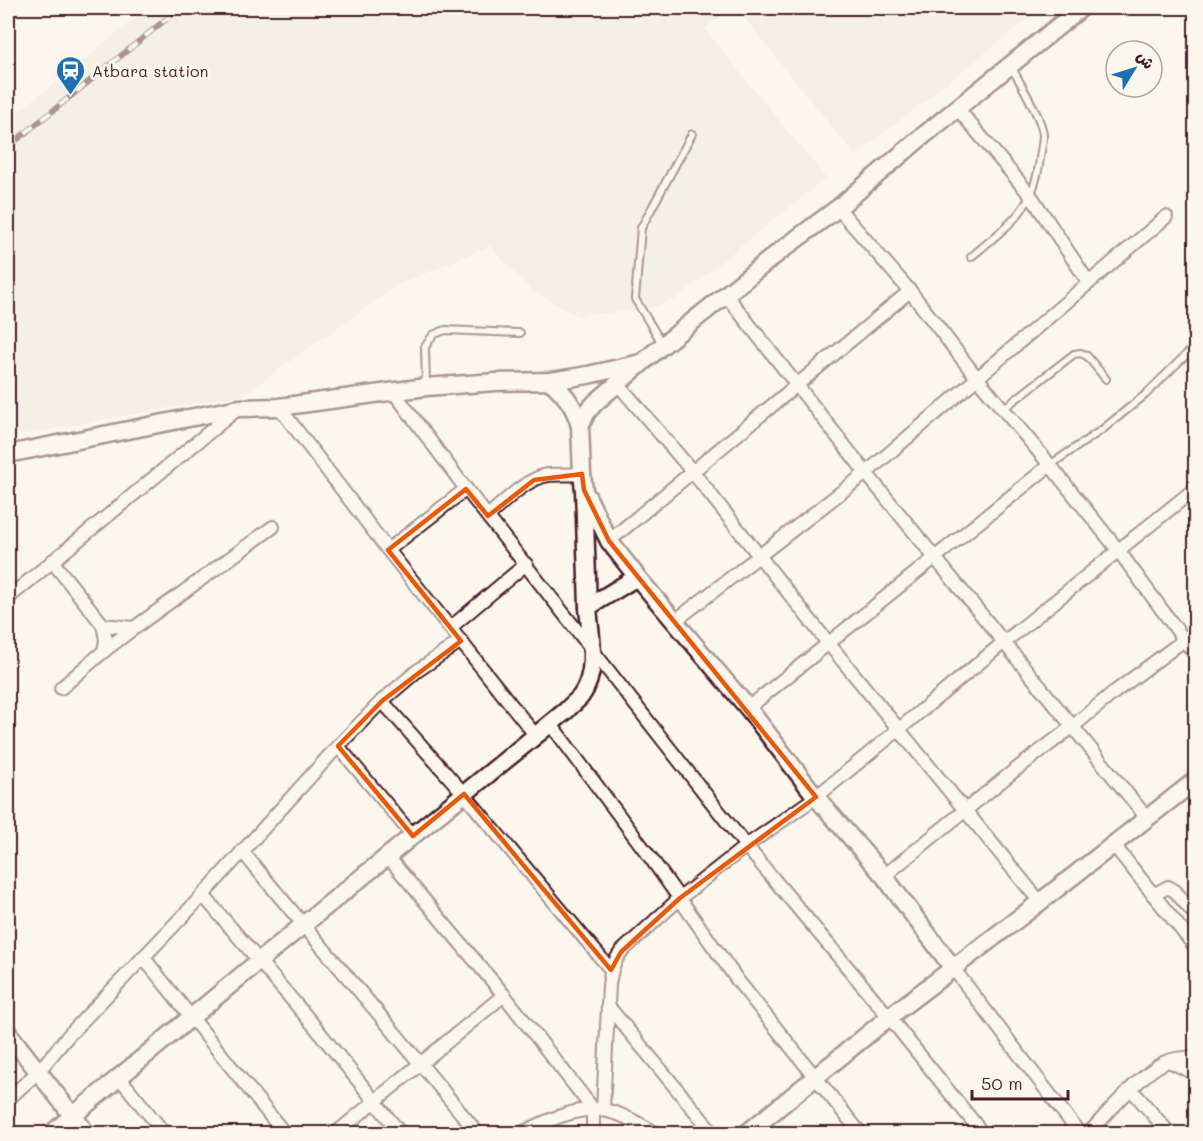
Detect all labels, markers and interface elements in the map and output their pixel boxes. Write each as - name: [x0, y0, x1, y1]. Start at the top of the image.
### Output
- north arrow: [1104, 39, 1164, 99]
- text: ش: [1133, 46, 1160, 73]
- station icon: Atbara station: [55, 54, 87, 96]
- place label: Atbara station: [92, 60, 208, 81]
- scale bar: [972, 1063, 1068, 1101]
- text: 50 m: [981, 1071, 1023, 1095]

